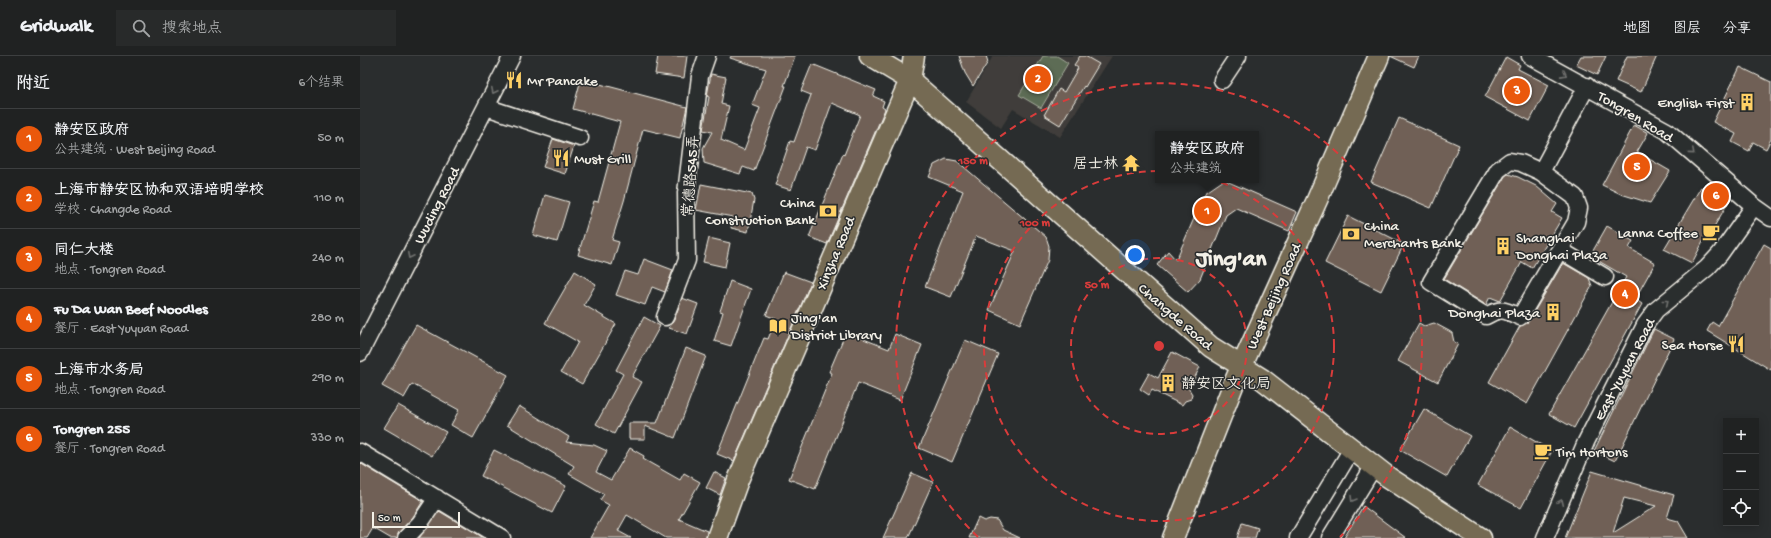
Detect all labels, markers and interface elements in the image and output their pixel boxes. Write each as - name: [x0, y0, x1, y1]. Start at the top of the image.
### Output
- search box: [116, 10, 396, 46]
- text: Gridwalk: [20, 16, 92, 39]
- icon: search: [130, 17, 152, 39]
- text: 搜索地点: [162, 20, 222, 38]
- text: 地图: [1623, 21, 1651, 38]
- text: 图层: [1673, 21, 1701, 38]
- text: 分享: [1723, 21, 1751, 38]
- pin: 2: [1025, 64, 1051, 94]
- restaurant icon: Mr Pancake: [504, 70, 524, 90]
- one-way arrow: [1560, 70, 1567, 77]
- place label: Mr Pancake: [527, 73, 598, 91]
- text: 附近: [16, 75, 50, 95]
- text: 6个结果: [298, 76, 344, 91]
- pin: 3: [1504, 76, 1530, 106]
- one-way arrow: [491, 86, 499, 94]
- street label: Tongren Road: [1593, 87, 1677, 148]
- building icon: English First: [1737, 92, 1757, 112]
- place label: English First: [1657, 95, 1736, 113]
- text: 静安区政府: [54, 122, 129, 140]
- text: 1: [26, 131, 32, 146]
- text: 50 m: [317, 131, 344, 146]
- popup: [1155, 131, 1259, 183]
- street label: 常德路545弄: [679, 134, 704, 218]
- text: 静安区政府: [1169, 141, 1245, 159]
- text: 公共建筑 · West Beijing Road: [54, 143, 215, 158]
- restaurant icon: Must Grill: [551, 148, 571, 168]
- one-way arrow: [1687, 148, 1695, 155]
- place label: Must Grill: [574, 151, 631, 169]
- pin: 5: [1624, 152, 1650, 182]
- temple icon: 居士林: [1121, 153, 1141, 173]
- text: 150 m: [957, 155, 988, 169]
- place label: 居士林: [1073, 156, 1118, 174]
- text: 公共建筑: [1169, 162, 1222, 177]
- street label: Wuding Road: [411, 163, 465, 247]
- pin: 6: [1703, 181, 1729, 211]
- text: 上海市静安区协和双语培明学校: [54, 182, 264, 200]
- text: 2: [26, 191, 32, 206]
- text: 110 m: [314, 191, 344, 206]
- place label: China Construction Bank: [705, 195, 816, 230]
- pin: 1: [1194, 196, 1220, 226]
- bank icon: China Construction Bank: [818, 201, 838, 221]
- text: 学校 · Changde Road: [54, 203, 171, 218]
- street label: Xinzha Road: [813, 213, 861, 294]
- text: 100 m: [1019, 217, 1050, 231]
- place label: China Merchants Bank: [1364, 218, 1462, 253]
- cafe icon: Lanna Coffee: [1701, 222, 1721, 242]
- bank icon: China Merchants Bank: [1341, 224, 1361, 244]
- place label: Lanna Coffee: [1617, 225, 1698, 243]
- place label: Shanghai Donghai Plaza: [1515, 230, 1608, 265]
- building icon: Shanghai Donghai Plaza: [1493, 236, 1513, 256]
- street label: West Beijing Road: [1243, 240, 1307, 353]
- text: 同仁大楼: [54, 242, 114, 260]
- your location: [1125, 245, 1145, 265]
- district label: Jing'an: [1195, 247, 1267, 274]
- text: 3: [26, 251, 32, 266]
- text: 240 m: [312, 251, 344, 266]
- one-way arrow: [407, 252, 414, 259]
- text: 地点 · Tongren Road: [54, 263, 165, 278]
- text: 50 m: [1085, 279, 1110, 293]
- pin: 4: [1612, 279, 1638, 309]
- street label: Changde Road: [1134, 280, 1217, 356]
- one-way arrow: [1661, 299, 1668, 306]
- text: Fu Da Wan Beef Noodles: [54, 301, 208, 319]
- building icon: Donghai Plaza: [1543, 302, 1563, 322]
- place label: Donghai Plaza: [1448, 305, 1541, 323]
- place label: Jing'an District Library: [790, 310, 883, 345]
- text: 4: [26, 311, 32, 326]
- text: 280 m: [311, 311, 344, 326]
- street label: East Yuyuan Road: [1591, 315, 1661, 424]
- library icon: Jing'an District Library: [768, 316, 788, 336]
- text: 餐厅 · East Yuyuan Road: [54, 322, 188, 337]
- restaurant icon: Sea Horse: [1726, 334, 1746, 354]
- place label: Sea Horse: [1661, 337, 1723, 355]
- centre of rings: [1152, 339, 1166, 353]
- text: 上海市水务局: [54, 362, 144, 380]
- text: 5: [26, 371, 32, 386]
- text: 290 m: [311, 371, 344, 386]
- building icon: 静安区文化局: [1158, 373, 1178, 393]
- place label: 静安区文化局: [1181, 376, 1271, 394]
- text: 地点 · Tongren Road: [54, 383, 165, 398]
- map controls: [1723, 418, 1759, 526]
- button: +: [1723, 418, 1759, 454]
- text: Tongren 255: [54, 421, 130, 439]
- text: 6: [26, 431, 32, 446]
- text: 330 m: [311, 431, 344, 446]
- cafe icon: Tim Hortons: [1533, 441, 1553, 461]
- text: 餐厅 · Tongren Road: [54, 442, 165, 457]
- place label: Tim Hortons: [1555, 444, 1628, 462]
- button: −: [1723, 454, 1759, 490]
- button: locate: [1723, 490, 1759, 526]
- one-way arrow: [1351, 495, 1358, 502]
- one-way arrow: [1556, 499, 1564, 507]
- scale bar: [372, 510, 460, 529]
- text: 50 m: [378, 513, 400, 525]

